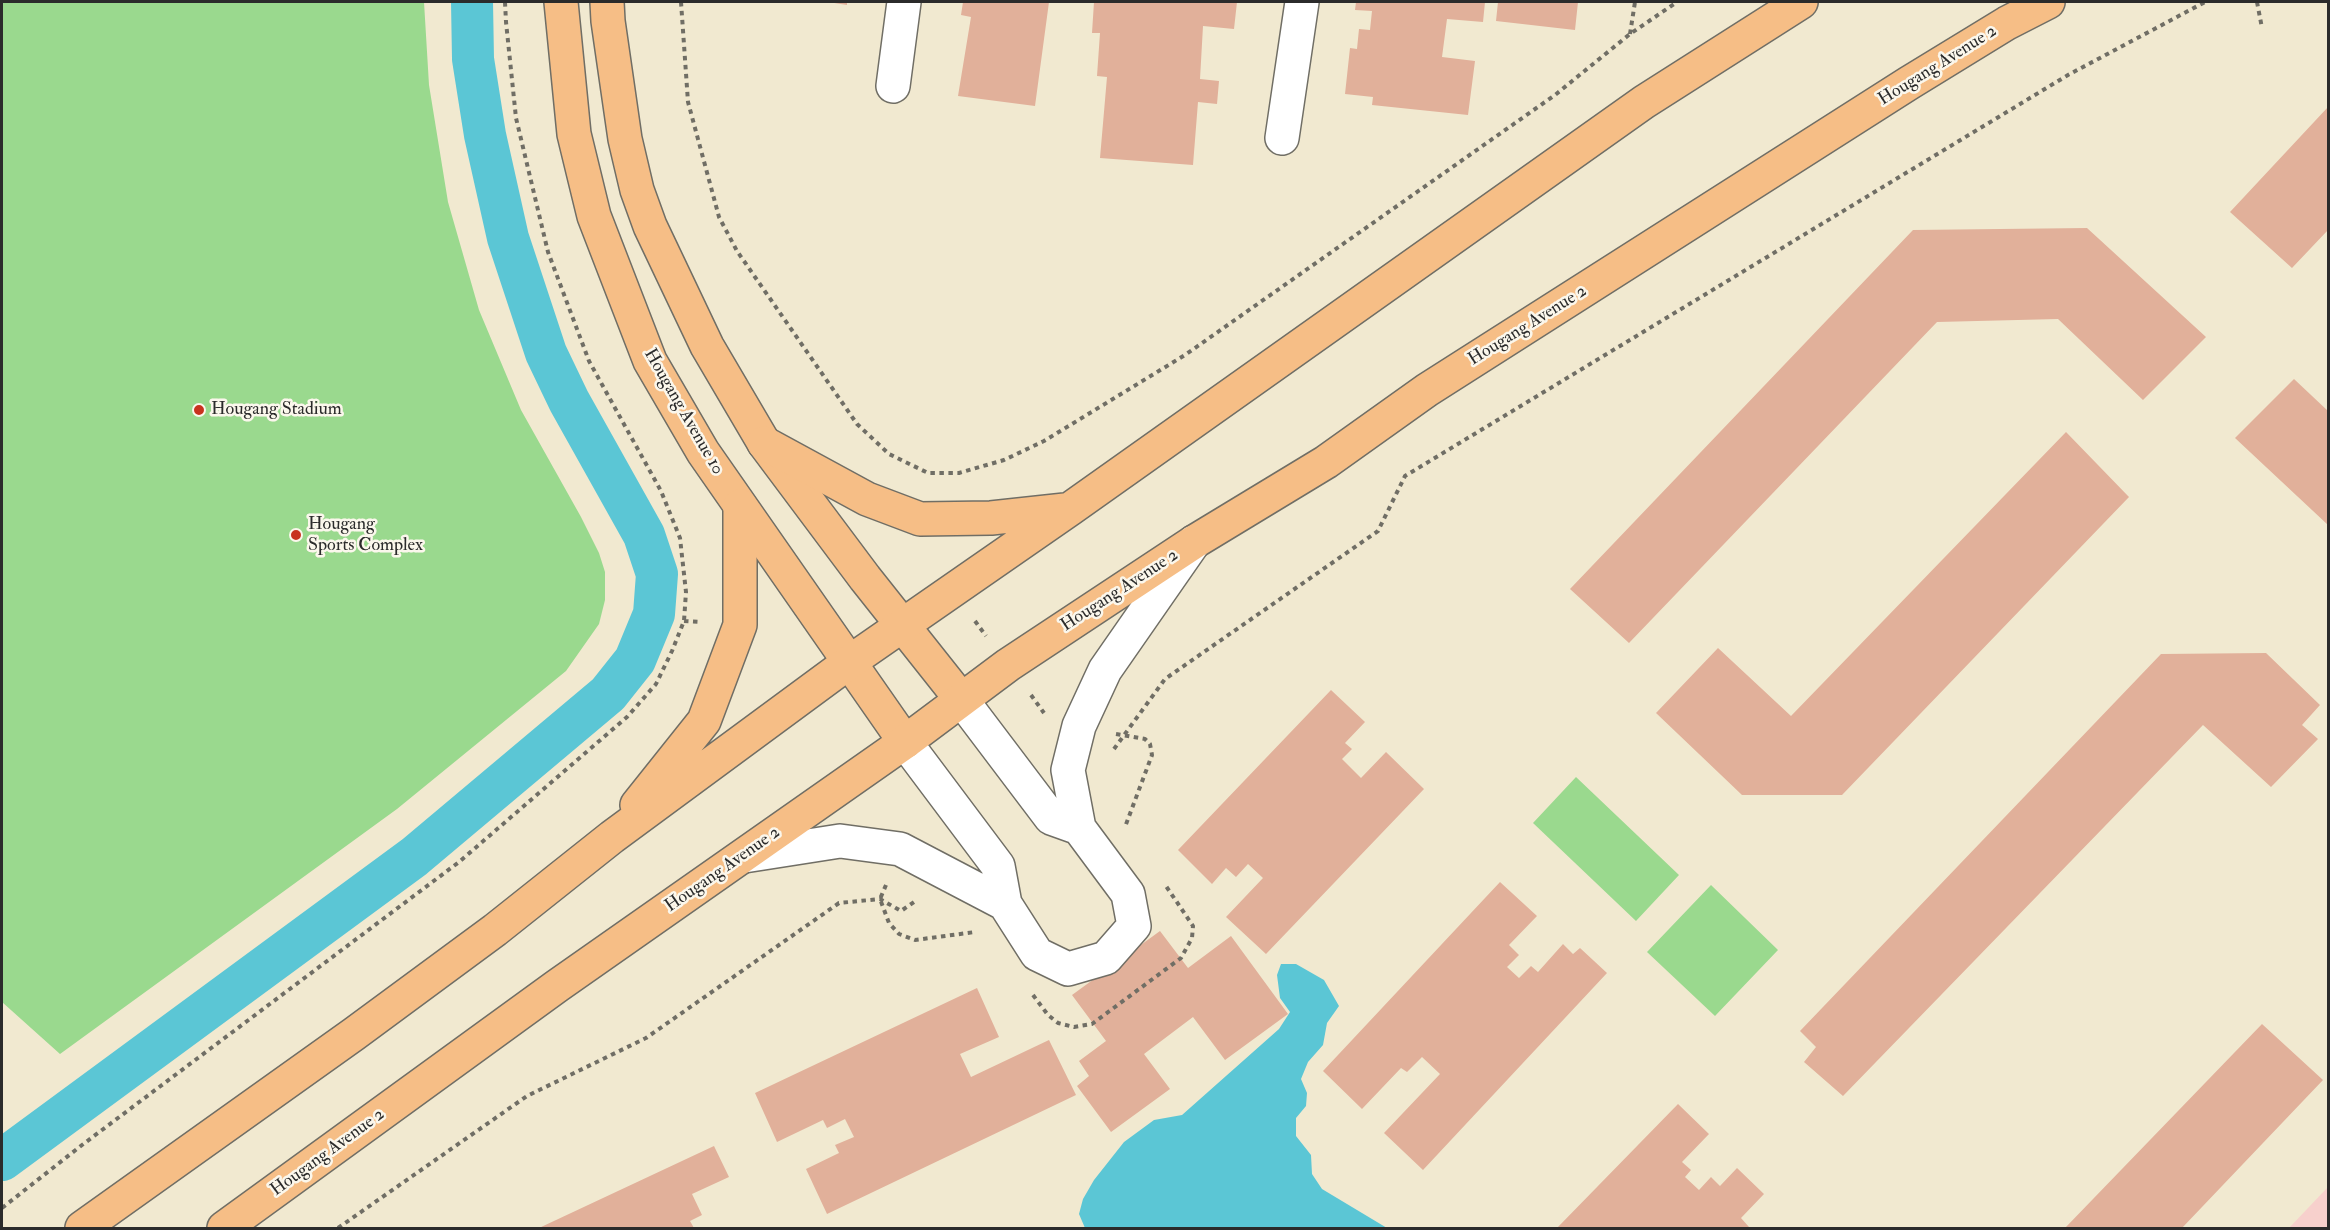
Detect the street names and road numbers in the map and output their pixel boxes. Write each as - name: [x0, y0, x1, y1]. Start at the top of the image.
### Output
- street label: Hougang Avenue 2: [1875, 21, 2001, 111]
- street label: Hougang Avenue 2: [1465, 281, 1591, 371]
- street label: Hougang Avenue 10: [638, 345, 728, 479]
- street label: Hougang Avenue 2: [1057, 545, 1183, 637]
- street label: Hougang Avenue 2: [661, 822, 785, 918]
- street label: Hougang Avenue 2: [267, 1104, 389, 1202]

